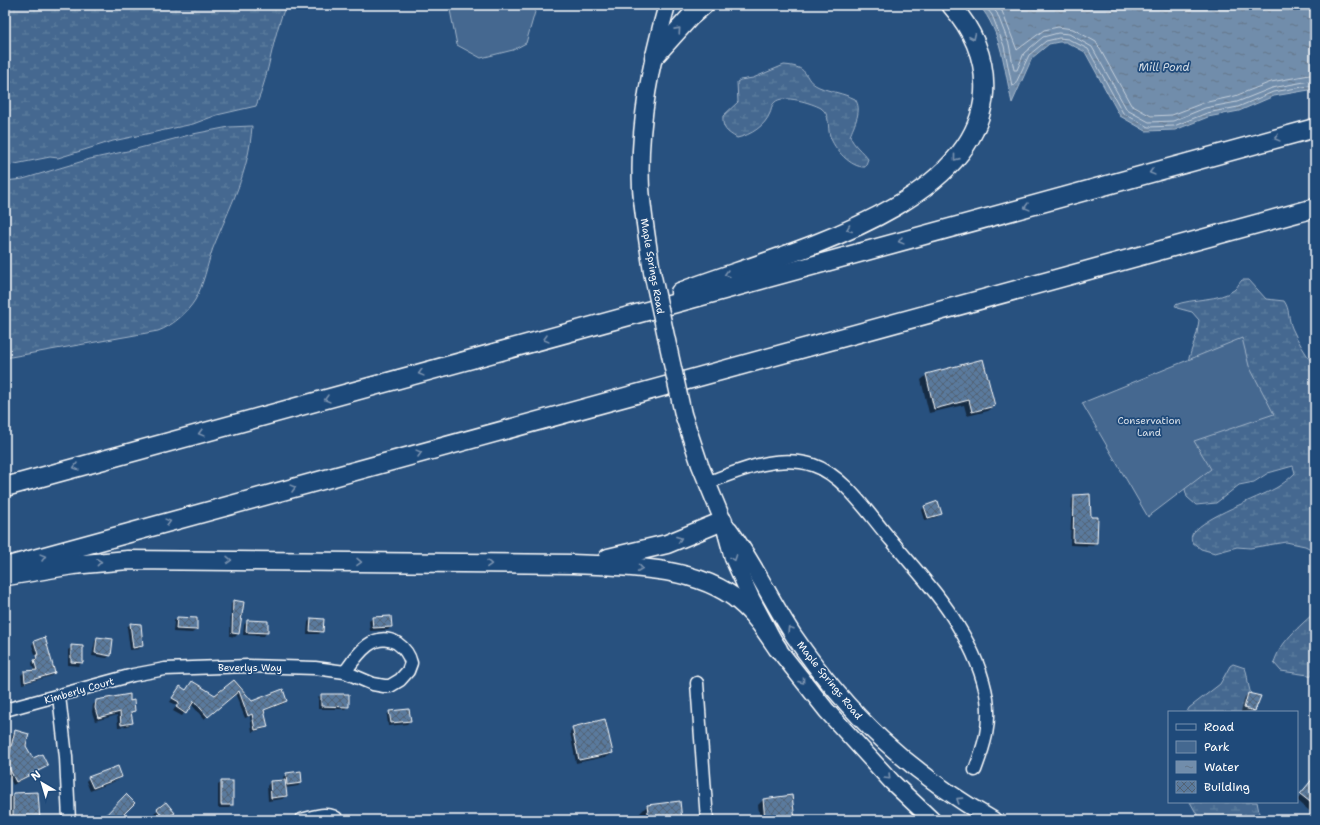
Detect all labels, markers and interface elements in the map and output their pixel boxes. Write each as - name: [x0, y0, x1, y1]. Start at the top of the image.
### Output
- one-way arrow: [673, 27, 681, 35]
- one-way arrow: [968, 33, 976, 40]
- water label: Mill Pond: [1138, 60, 1190, 75]
- one-way arrow: [1274, 133, 1281, 142]
- one-way arrow: [953, 153, 960, 161]
- one-way arrow: [1149, 168, 1155, 176]
- one-way arrow: [1023, 202, 1030, 211]
- street label: Maple Springs Road: [638, 217, 667, 316]
- one-way arrow: [845, 225, 852, 233]
- one-way arrow: [898, 237, 905, 245]
- one-way arrow: [724, 269, 731, 278]
- one-way arrow: [543, 334, 550, 343]
- one-way arrow: [418, 368, 425, 377]
- one-way arrow: [323, 394, 330, 403]
- park label: Conservation Land: [1117, 414, 1181, 439]
- one-way arrow: [198, 428, 205, 437]
- one-way arrow: [415, 450, 422, 458]
- one-way arrow: [72, 463, 79, 471]
- one-way arrow: [290, 484, 297, 493]
- one-way arrow: [164, 518, 171, 527]
- one-way arrow: [676, 536, 683, 544]
- one-way arrow: [39, 553, 46, 561]
- one-way arrow: [729, 555, 737, 562]
- one-way arrow: [226, 556, 232, 564]
- one-way arrow: [96, 558, 102, 567]
- one-way arrow: [356, 558, 362, 566]
- one-way arrow: [486, 559, 492, 568]
- one-way arrow: [637, 563, 643, 572]
- one-way arrow: [788, 627, 795, 634]
- street label: Maple Springs Road: [794, 639, 866, 723]
- street label: Beverlys Way: [218, 661, 282, 674]
- street label: Kimberly Court: [43, 674, 115, 707]
- one-way arrow: [797, 676, 804, 683]
- legend: [1168, 711, 1298, 803]
- text: Road: [1204, 719, 1235, 735]
- text: Park: [1204, 739, 1230, 755]
- text: Water: [1204, 759, 1240, 775]
- north arrow: [22, 763, 62, 803]
- text: N: [28, 767, 44, 784]
- one-way arrow: [883, 772, 891, 780]
- text: Building: [1204, 779, 1250, 795]
- one-way arrow: [956, 797, 963, 805]

